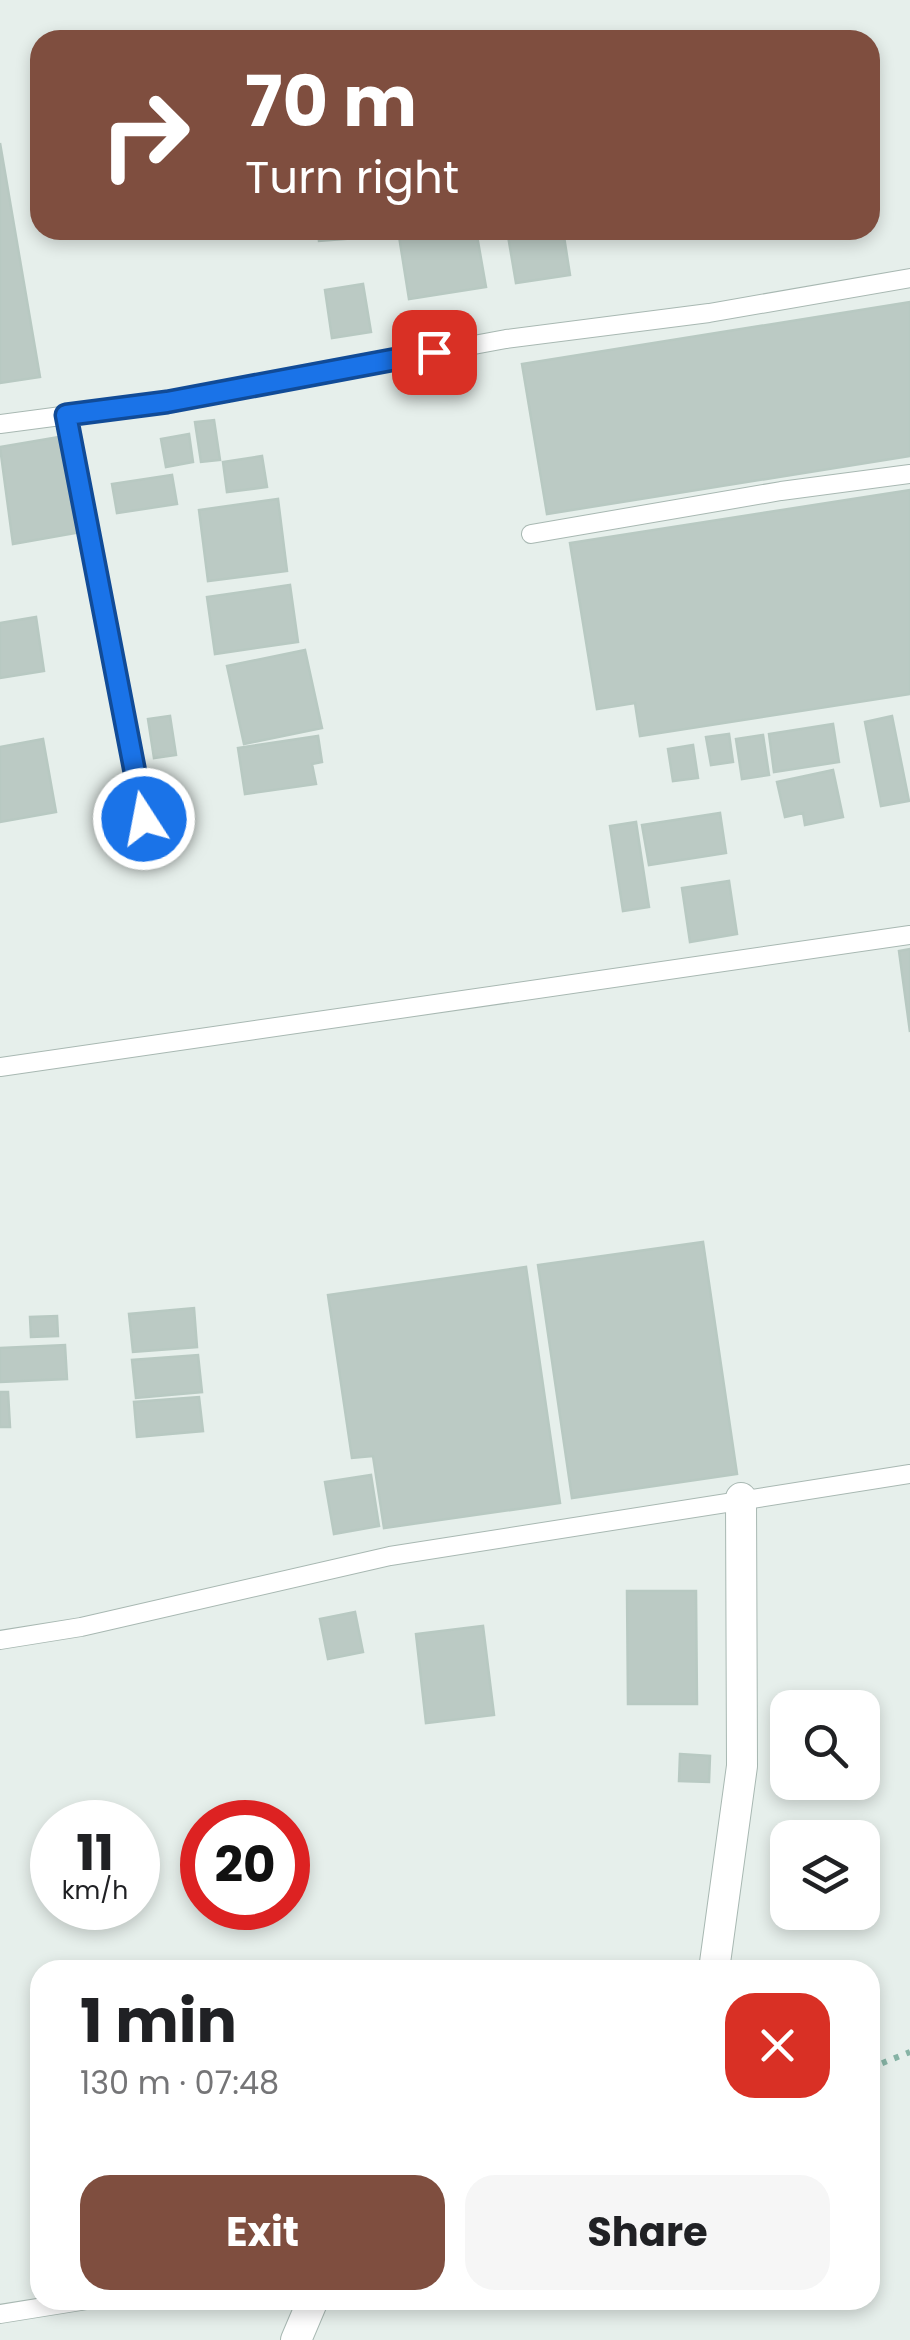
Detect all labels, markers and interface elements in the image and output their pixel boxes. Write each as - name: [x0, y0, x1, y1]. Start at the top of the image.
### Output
- text: 70 m: [245, 52, 417, 151]
- icon: right: [80, 70, 210, 200]
- text: Turn right: [245, 146, 459, 209]
- pin: [392, 310, 477, 395]
- icon: arrive: [407, 325, 462, 380]
- position arrow: [92, 767, 196, 871]
- map controls: [770, 1690, 880, 1930]
- button: search: [770, 1690, 880, 1800]
- speed limit sign: 20: [180, 1800, 310, 1930]
- text: 11: [76, 1817, 114, 1888]
- button: layers: [770, 1820, 880, 1930]
- text: km/h: [62, 1873, 128, 1908]
- text: 1 min: [80, 1979, 237, 2063]
- button: close: [725, 1993, 830, 2098]
- text: 130 m · 07:48: [80, 2060, 279, 2105]
- button: Exit: [80, 2175, 445, 2290]
- button: Share: [465, 2175, 830, 2290]

